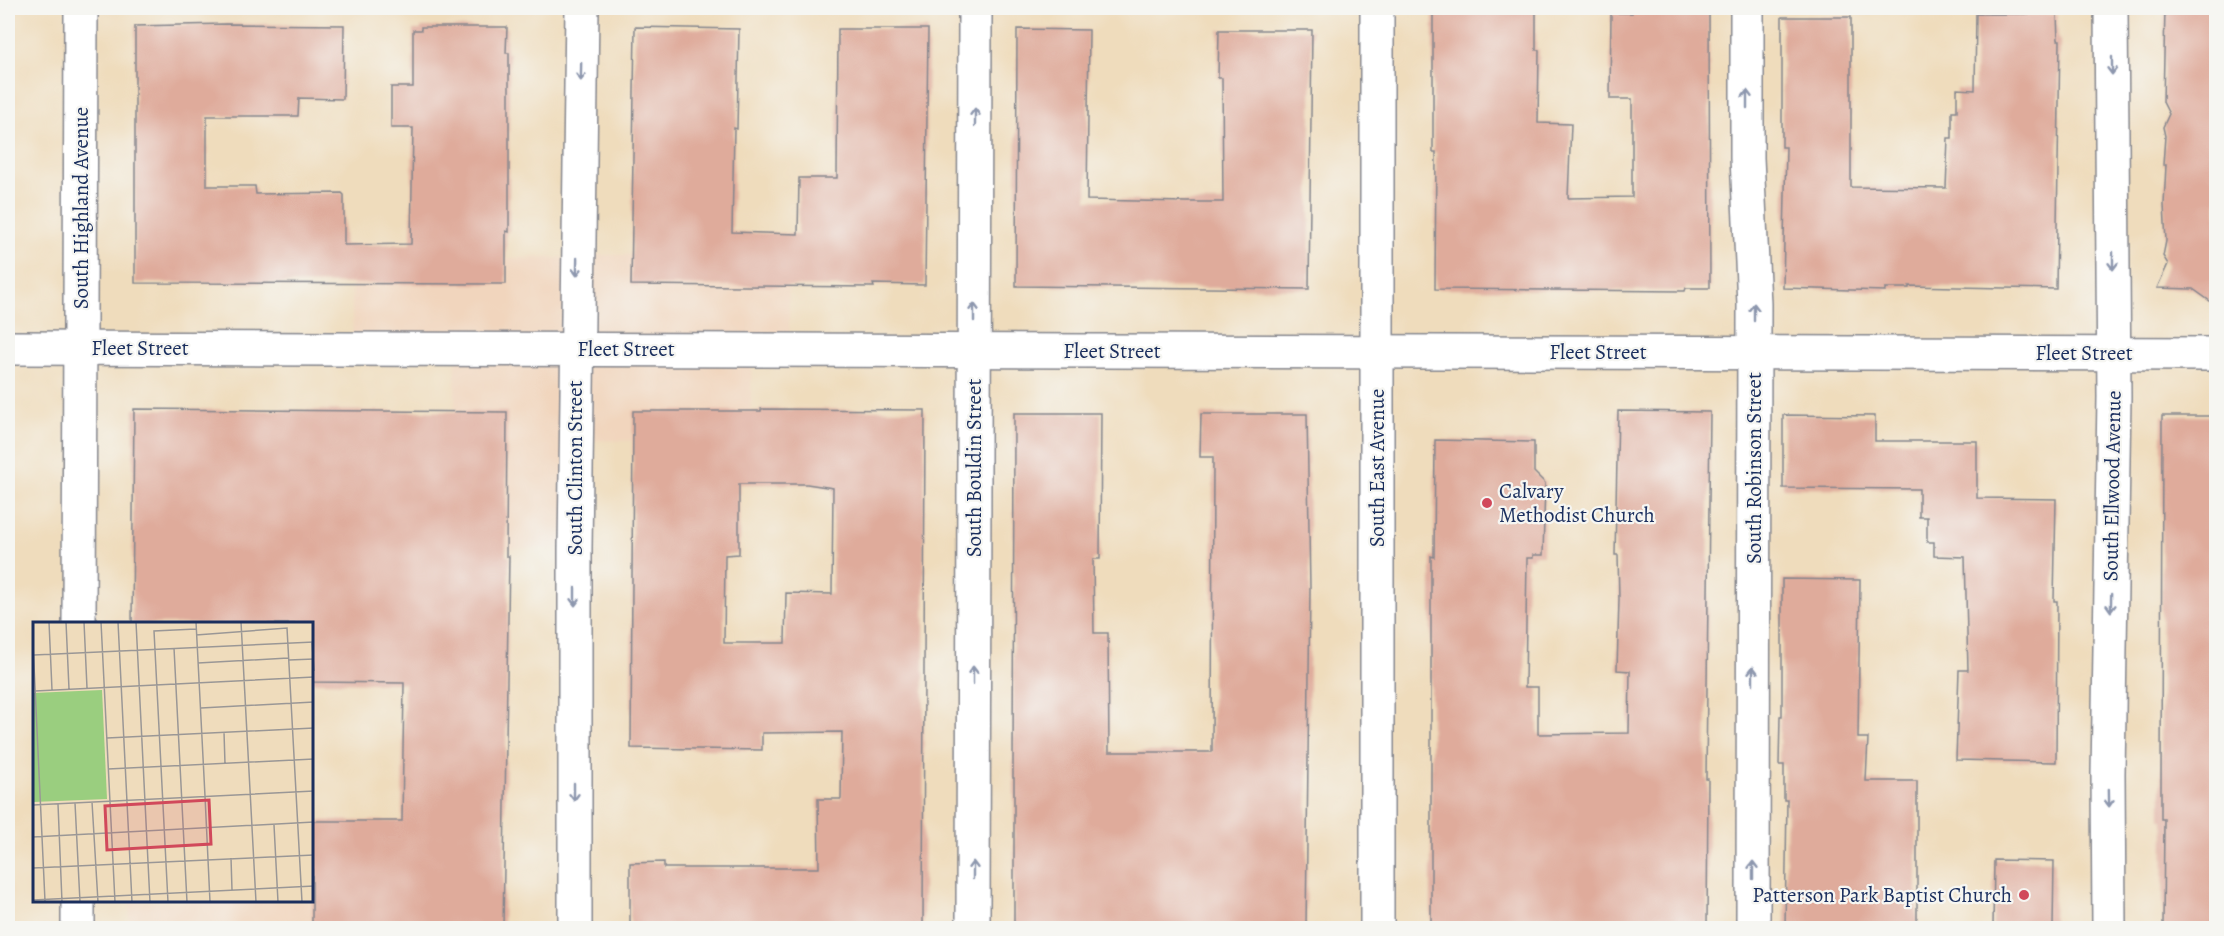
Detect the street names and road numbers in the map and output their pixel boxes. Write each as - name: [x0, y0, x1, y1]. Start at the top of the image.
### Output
- street label: South Highland Avenue: [67, 107, 95, 309]
- street label: Fleet Street: [91, 334, 189, 362]
- street label: Fleet Street: [577, 335, 675, 363]
- street label: Fleet Street: [1063, 337, 1161, 365]
- street label: Fleet Street: [1549, 338, 1647, 366]
- street label: Fleet Street: [2035, 339, 2133, 367]
- street label: South Robinson Street: [1740, 372, 1768, 564]
- street label: South Bouldin Street: [960, 379, 988, 557]
- street label: South Clinton Street: [561, 380, 589, 556]
- street label: South East Avenue: [1363, 389, 1391, 547]
- street label: South Ellwood Avenue: [2096, 390, 2128, 582]

